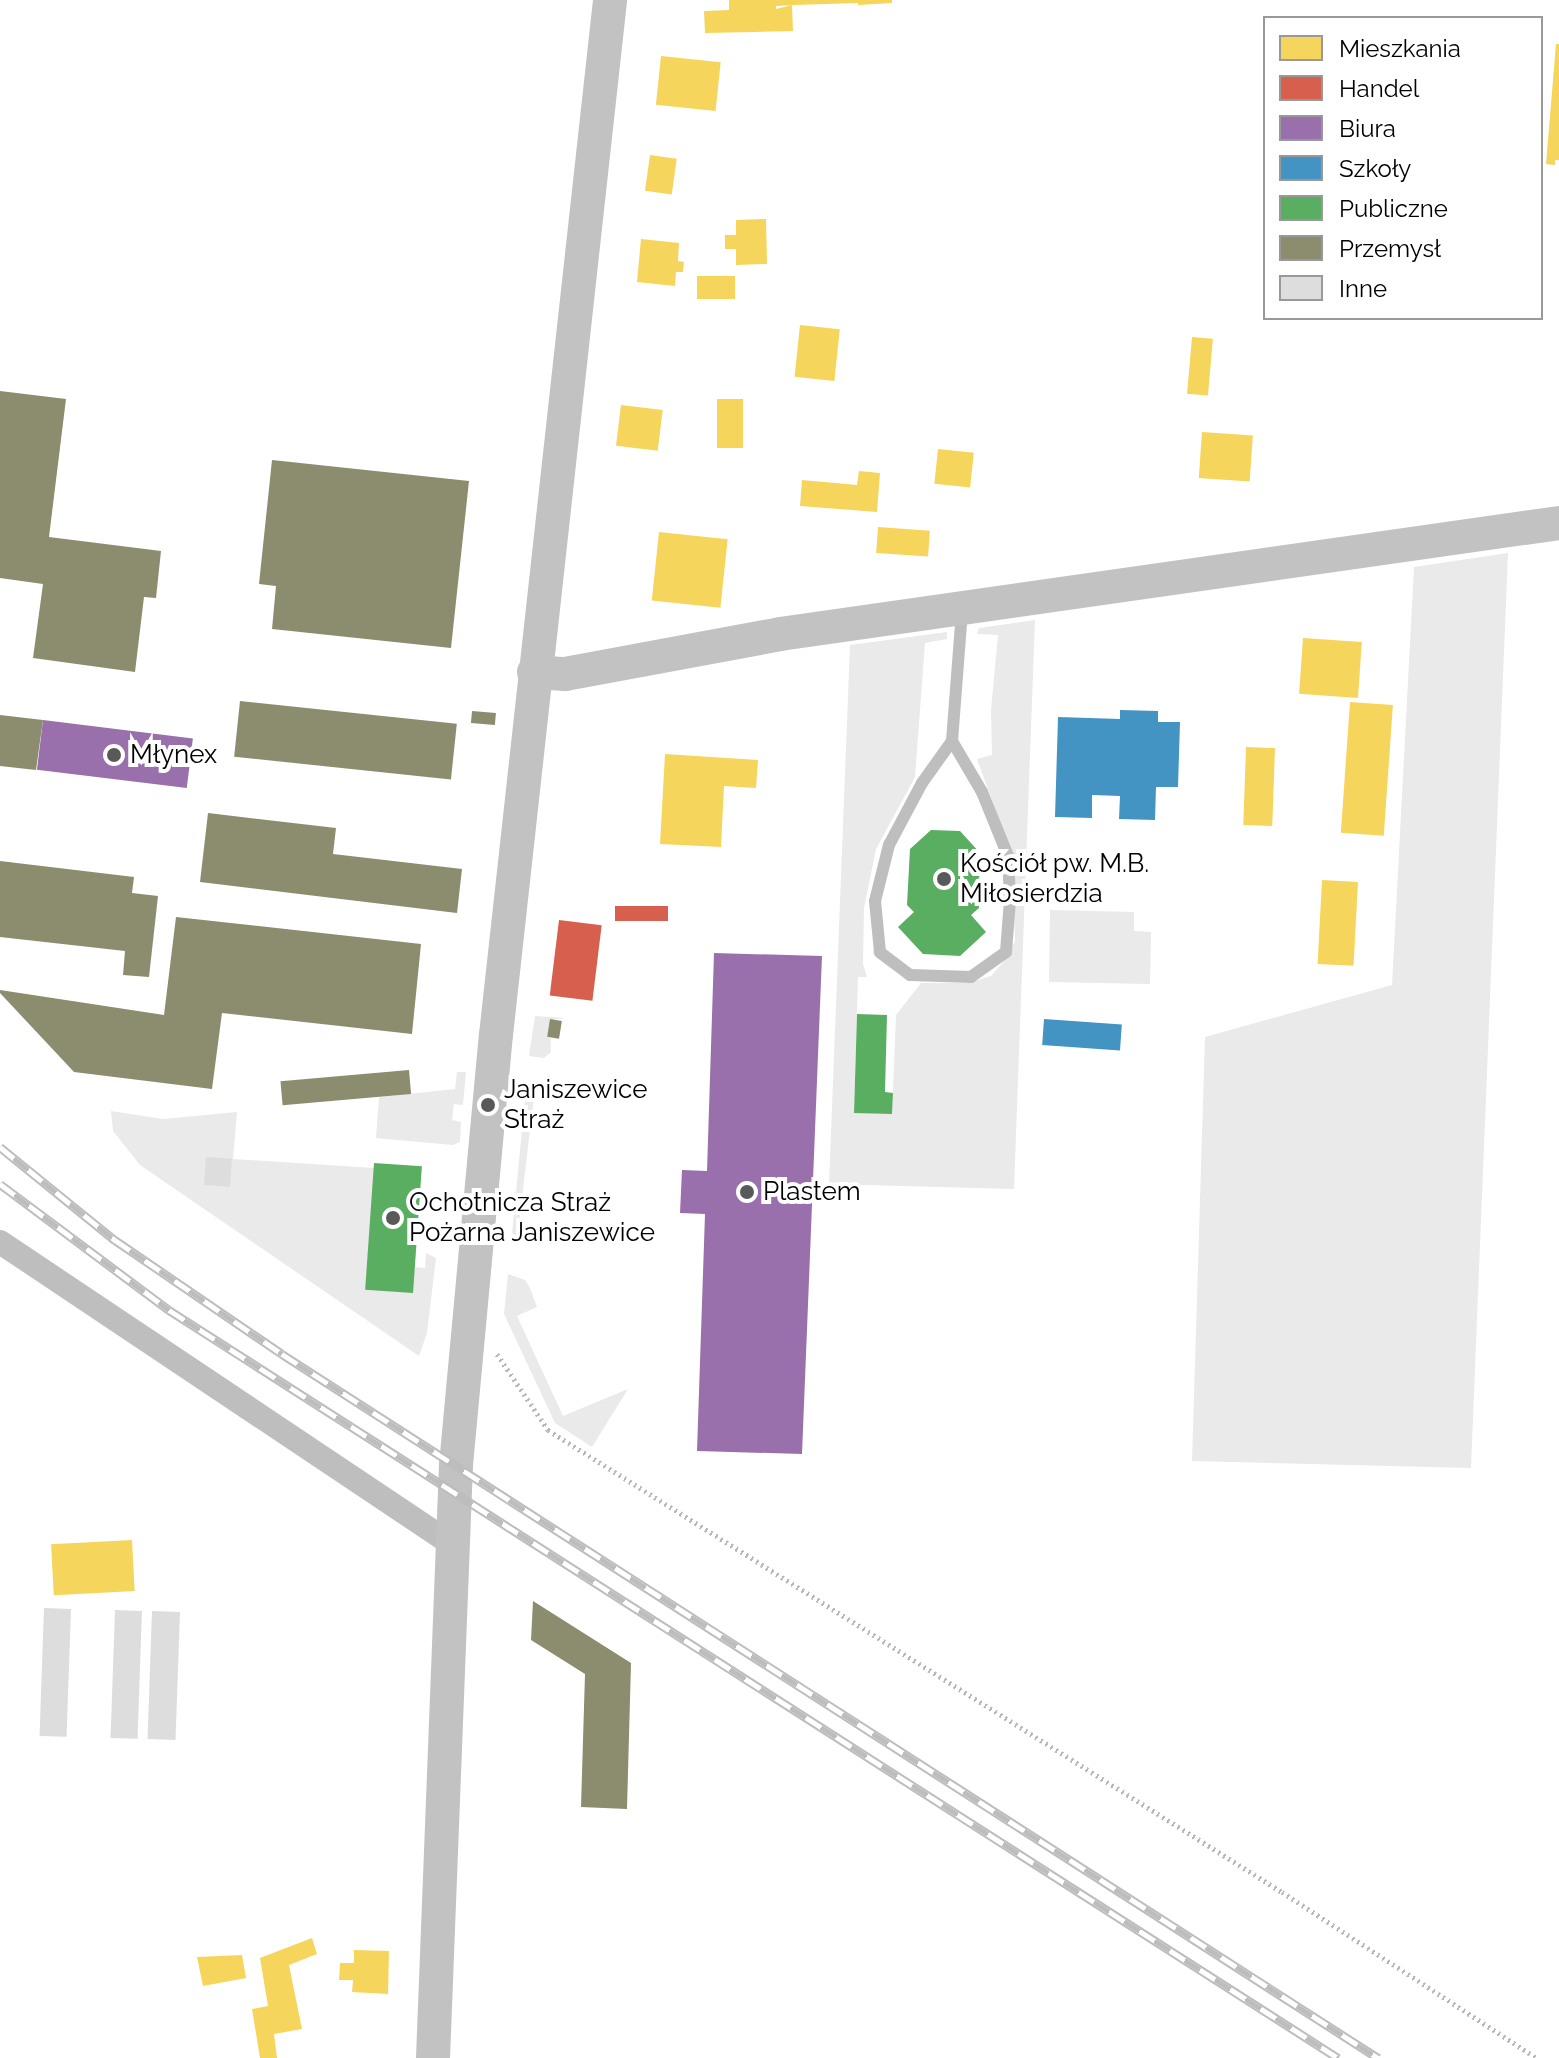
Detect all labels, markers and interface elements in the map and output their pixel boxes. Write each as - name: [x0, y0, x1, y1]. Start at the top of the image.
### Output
- legend: [1263, 16, 1543, 320]
- text: Mieszkania: [1339, 34, 1461, 63]
- text: Handel: [1339, 74, 1419, 103]
- text: Biura: [1339, 114, 1396, 143]
- text: Szkoły: [1339, 154, 1411, 183]
- text: Publiczne: [1339, 194, 1448, 223]
- text: Przemysł: [1339, 234, 1441, 263]
- text: Inne: [1339, 274, 1387, 303]
- place label: Młynex: [130, 739, 217, 771]
- marker: Młynex: [105, 746, 123, 764]
- place label: Kościół pw. M.B. Miłosierdzia: [960, 848, 1150, 910]
- marker: Kościół pw. M.B. Miłosierdzia: [935, 870, 953, 888]
- place label: Janiszewice Straż: [504, 1074, 647, 1136]
- marker: Janiszewice Straż: [479, 1096, 497, 1114]
- place label: Plastem: [763, 1176, 861, 1208]
- marker: Plastem: [738, 1183, 756, 1201]
- place label: Ochotnicza Straż Pożarna Janiszewice: [409, 1187, 656, 1248]
- marker: Ochotnicza Straż Pożarna Janiszewice: [384, 1209, 402, 1227]

